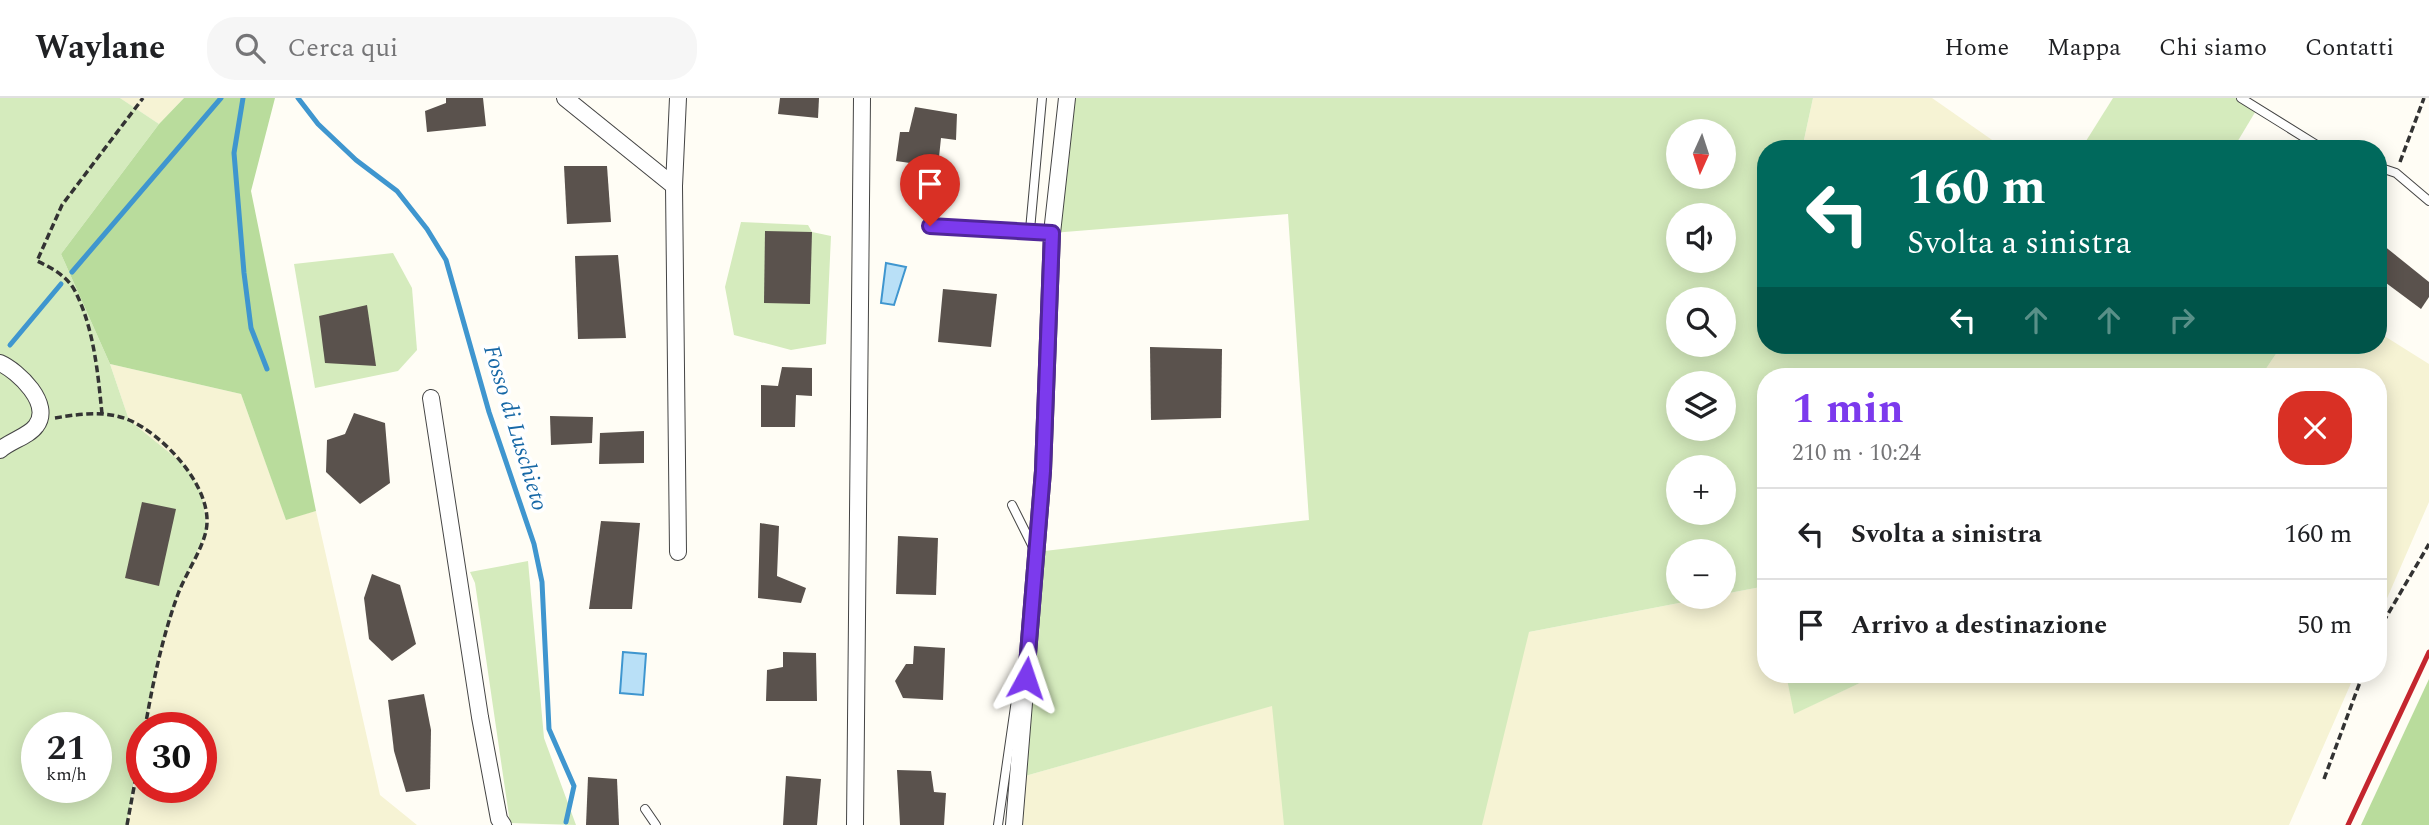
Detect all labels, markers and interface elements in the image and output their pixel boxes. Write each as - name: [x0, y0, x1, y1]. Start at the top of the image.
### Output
- search box: [207, 17, 697, 80]
- text: Waylane: [35, 23, 165, 73]
- text: Cerca qui: [287, 28, 398, 68]
- icon: search: [231, 29, 269, 67]
- text: Home: [1944, 30, 2009, 66]
- text: Mappa: [2047, 30, 2121, 66]
- text: Chi siamo: [2159, 30, 2267, 66]
- text: Contatti: [2305, 30, 2394, 66]
- north arrow: [1666, 119, 1736, 189]
- map controls: [1666, 119, 1736, 609]
- text: 160 m: [1907, 151, 2046, 226]
- pin: [900, 154, 960, 226]
- icon: arrive: [911, 165, 949, 203]
- icon: left: [1792, 168, 1883, 259]
- button: sound: [1666, 203, 1736, 273]
- text: Svolta a sinistra: [1907, 219, 2131, 268]
- button: search: [1666, 287, 1736, 357]
- icon: left: [1944, 301, 1982, 339]
- icon: ahead: [2017, 301, 2055, 339]
- icon: ahead: [2090, 301, 2128, 339]
- icon: right: [2163, 301, 2201, 339]
- water label: Fosso di Luschieto: [473, 341, 557, 515]
- button: layers: [1666, 371, 1736, 441]
- text: 1 min: [1792, 378, 1904, 441]
- button: close: [2278, 391, 2352, 465]
- text: 210 m · 10:24: [1792, 436, 1921, 471]
- button: +: [1666, 455, 1736, 525]
- text: Svolta a sinistra: [1851, 514, 2042, 554]
- text: 160 m: [2284, 514, 2352, 554]
- icon: left: [1792, 515, 1830, 553]
- button: −: [1666, 539, 1736, 609]
- text: Arrivo a destinazione: [1851, 605, 2107, 645]
- text: 50 m: [2297, 605, 2352, 645]
- icon: arrive: [1792, 606, 1830, 644]
- position arrow: [989, 641, 1063, 715]
- speed limit sign: 30: [126, 712, 217, 803]
- text: 21: [47, 722, 86, 775]
- text: km/h: [46, 761, 87, 788]

